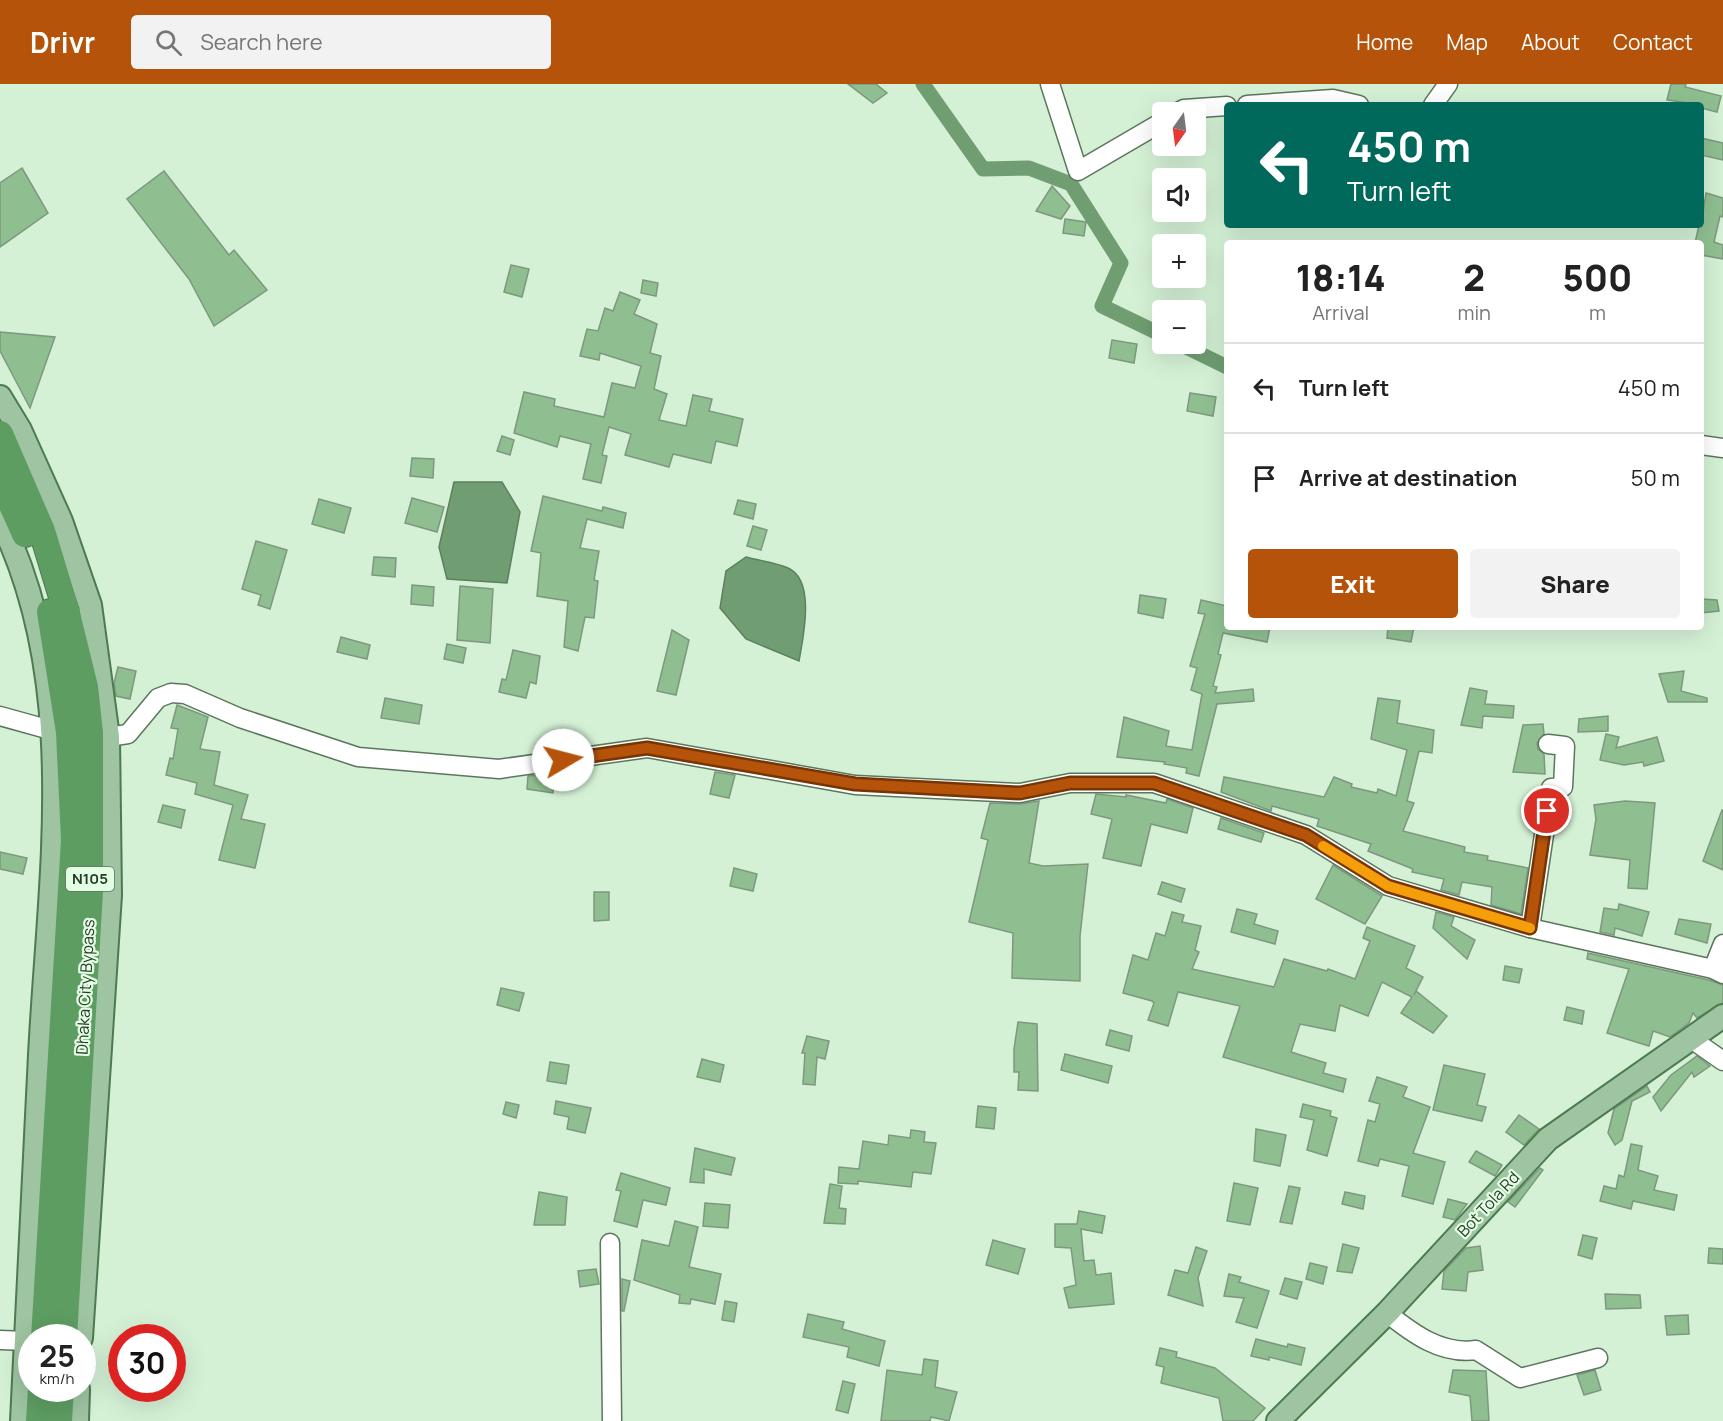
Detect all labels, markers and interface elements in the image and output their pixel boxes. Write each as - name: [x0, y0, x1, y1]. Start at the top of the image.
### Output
- search box: [131, 15, 551, 69]
- text: Drivr: [30, 23, 95, 61]
- icon: search: [152, 26, 185, 59]
- text: Search here: [200, 27, 323, 57]
- text: Home: [1356, 28, 1413, 56]
- text: Map: [1446, 28, 1488, 56]
- text: About: [1521, 28, 1580, 56]
- text: Contact: [1613, 28, 1693, 56]
- north arrow: [1152, 102, 1206, 156]
- map controls: [1152, 102, 1206, 354]
- text: 450 m: [1347, 117, 1471, 175]
- icon: left: [1248, 126, 1326, 204]
- button: sound: [1152, 168, 1206, 222]
- text: Turn left: [1347, 172, 1451, 209]
- button: +: [1152, 234, 1206, 288]
- text: 18:14: [1296, 253, 1386, 302]
- text: 2: [1463, 253, 1485, 302]
- text: 500: [1563, 253, 1632, 302]
- text: Arrival: [1312, 299, 1369, 326]
- text: min: [1457, 299, 1491, 326]
- text: m: [1589, 299, 1606, 326]
- button: −: [1152, 300, 1206, 354]
- icon: left: [1248, 372, 1281, 405]
- text: Turn left: [1299, 373, 1389, 403]
- text: 450 m: [1618, 373, 1680, 403]
- icon: arrive: [1248, 462, 1281, 495]
- text: Arrive at destination: [1299, 463, 1517, 493]
- text: 50 m: [1631, 463, 1680, 493]
- button: Exit: [1248, 549, 1458, 618]
- button: Share: [1470, 549, 1680, 618]
- position arrow: [531, 728, 595, 792]
- pin: [1521, 785, 1572, 836]
- icon: arrive: [1530, 794, 1563, 827]
- road number: N105: [66, 867, 114, 891]
- street label: Dhaka City Bypass: [70, 919, 100, 1055]
- street label: Bot Tola Rd: [1452, 1167, 1524, 1241]
- speed limit sign: 30: [108, 1324, 186, 1402]
- text: 25: [39, 1335, 75, 1376]
- text: km/h: [40, 1368, 74, 1389]

